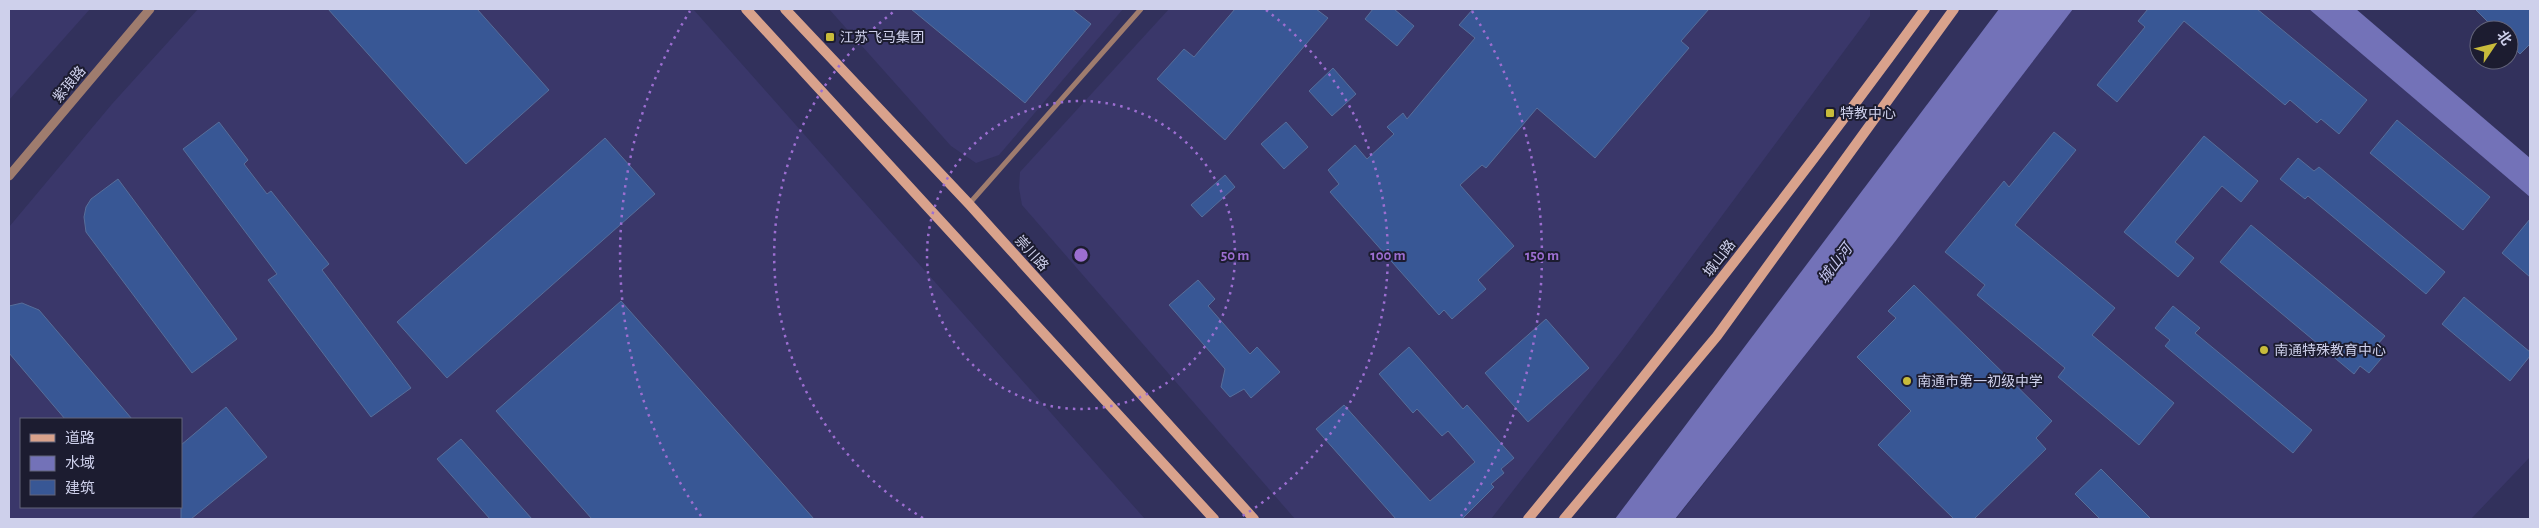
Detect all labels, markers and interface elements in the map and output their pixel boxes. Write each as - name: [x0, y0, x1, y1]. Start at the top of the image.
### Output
- north arrow: [2469, 20, 2519, 70]
- text: 北: [2494, 28, 2514, 48]
- place label: 江苏飞马集团: [840, 30, 924, 45]
- marker: 江苏飞马集团: [824, 31, 836, 43]
- street label: 紫琅路: [50, 63, 89, 105]
- place label: 特教中心: [1840, 106, 1896, 121]
- marker: 特教中心: [1824, 107, 1836, 119]
- street label: 崇川路: [1012, 233, 1051, 274]
- street label: 城山路: [1701, 237, 1738, 279]
- water label: 城山河: [1815, 239, 1857, 287]
- centre of rings: [1072, 246, 1090, 264]
- text: 50 m: [1221, 248, 1249, 263]
- text: 100 m: [1370, 248, 1406, 263]
- text: 150 m: [1525, 248, 1559, 263]
- place label: 南通特殊教育中心: [2274, 343, 2386, 358]
- marker: 南通特殊教育中心: [2258, 344, 2270, 356]
- place label: 南通市第一初级中学: [1917, 373, 2043, 389]
- marker: 南通市第一初级中学: [1901, 375, 1913, 387]
- legend: [20, 418, 182, 508]
- text: 道路: [65, 430, 95, 446]
- text: 水域: [65, 455, 95, 471]
- text: 建筑: [65, 480, 95, 496]

